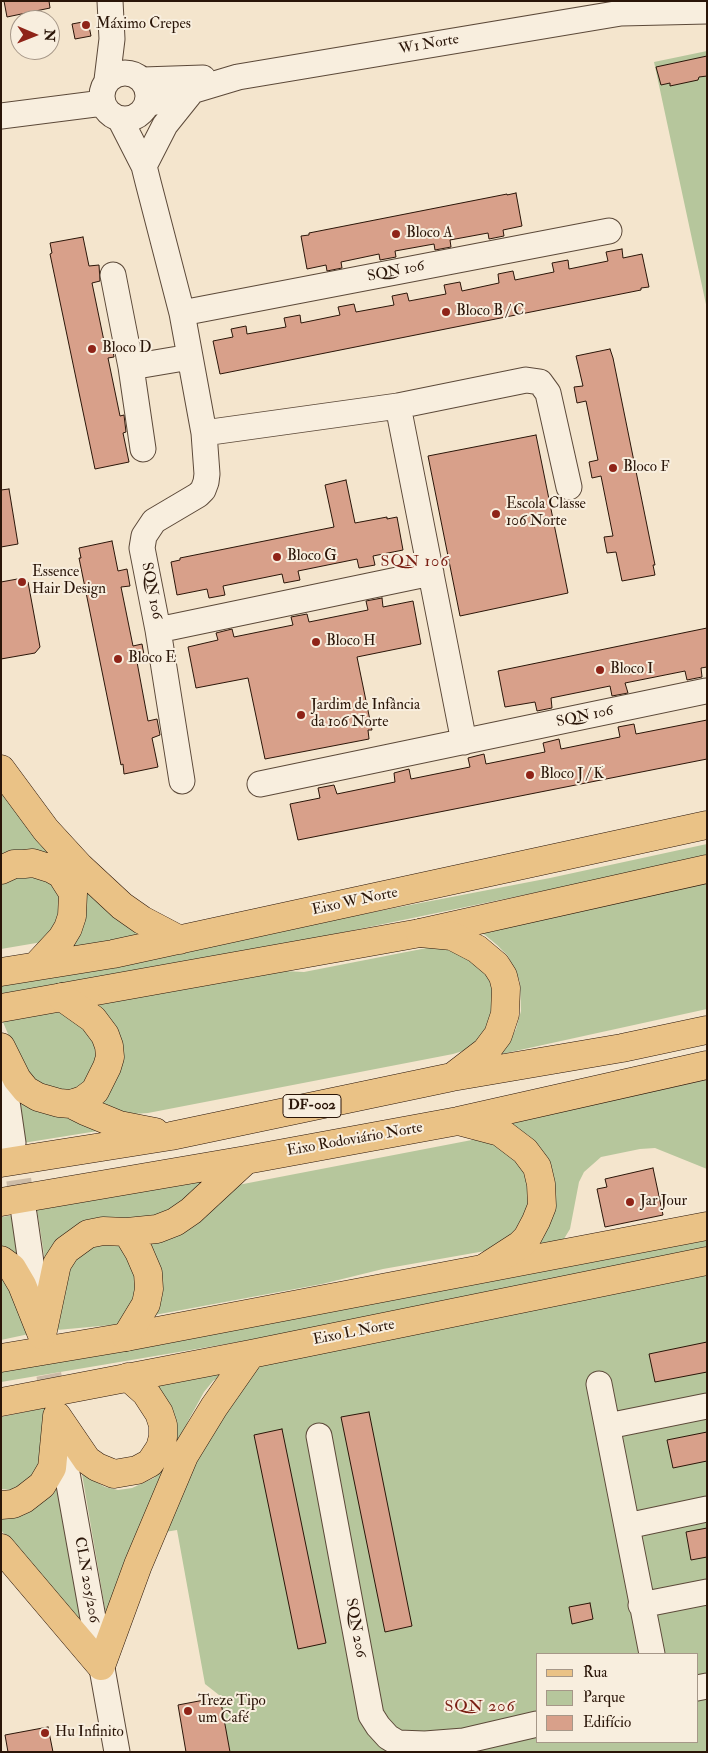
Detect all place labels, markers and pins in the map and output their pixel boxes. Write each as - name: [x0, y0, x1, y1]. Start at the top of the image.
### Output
- place label: Máximo Crepes: [96, 16, 191, 34]
- marker: Máximo Crepes: [80, 19, 92, 31]
- place label: Bloco A: [406, 225, 453, 243]
- marker: Bloco A: [390, 228, 402, 240]
- place label: Bloco B / C: [456, 303, 524, 321]
- marker: Bloco B / C: [440, 306, 452, 318]
- place label: Bloco D: [102, 340, 151, 358]
- marker: Bloco D: [86, 343, 98, 355]
- place label: Bloco F: [623, 459, 670, 477]
- marker: Bloco F: [607, 462, 619, 474]
- place label: Escola Classe 106 Norte: [506, 496, 586, 531]
- marker: Escola Classe 106 Norte: [490, 508, 502, 520]
- place label: Bloco G: [287, 548, 337, 566]
- marker: Bloco G: [271, 551, 283, 563]
- place label: Essence Hair Design: [32, 564, 106, 599]
- marker: Essence Hair Design: [16, 576, 28, 588]
- place label: Bloco H: [326, 633, 375, 651]
- marker: Bloco H: [310, 636, 322, 648]
- place label: Bloco E: [128, 650, 176, 668]
- marker: Bloco E: [112, 653, 124, 665]
- place label: Bloco I: [610, 661, 653, 679]
- marker: Bloco I: [594, 664, 606, 676]
- place label: Jardim de Infância da 106 Norte: [311, 697, 420, 732]
- marker: Jardim de Infância da 106 Norte: [295, 709, 307, 721]
- place label: Bloco J / K: [540, 766, 604, 784]
- marker: Bloco J / K: [524, 769, 536, 781]
- place label: Jar Jour: [640, 1193, 687, 1211]
- marker: Jar Jour: [624, 1196, 636, 1208]
- place label: Treze Tipo um Café: [198, 1693, 266, 1728]
- marker: Treze Tipo um Café: [182, 1705, 194, 1717]
- place label: Hu Infinito: [55, 1724, 124, 1742]
- marker: Hu Infinito: [39, 1727, 51, 1739]

